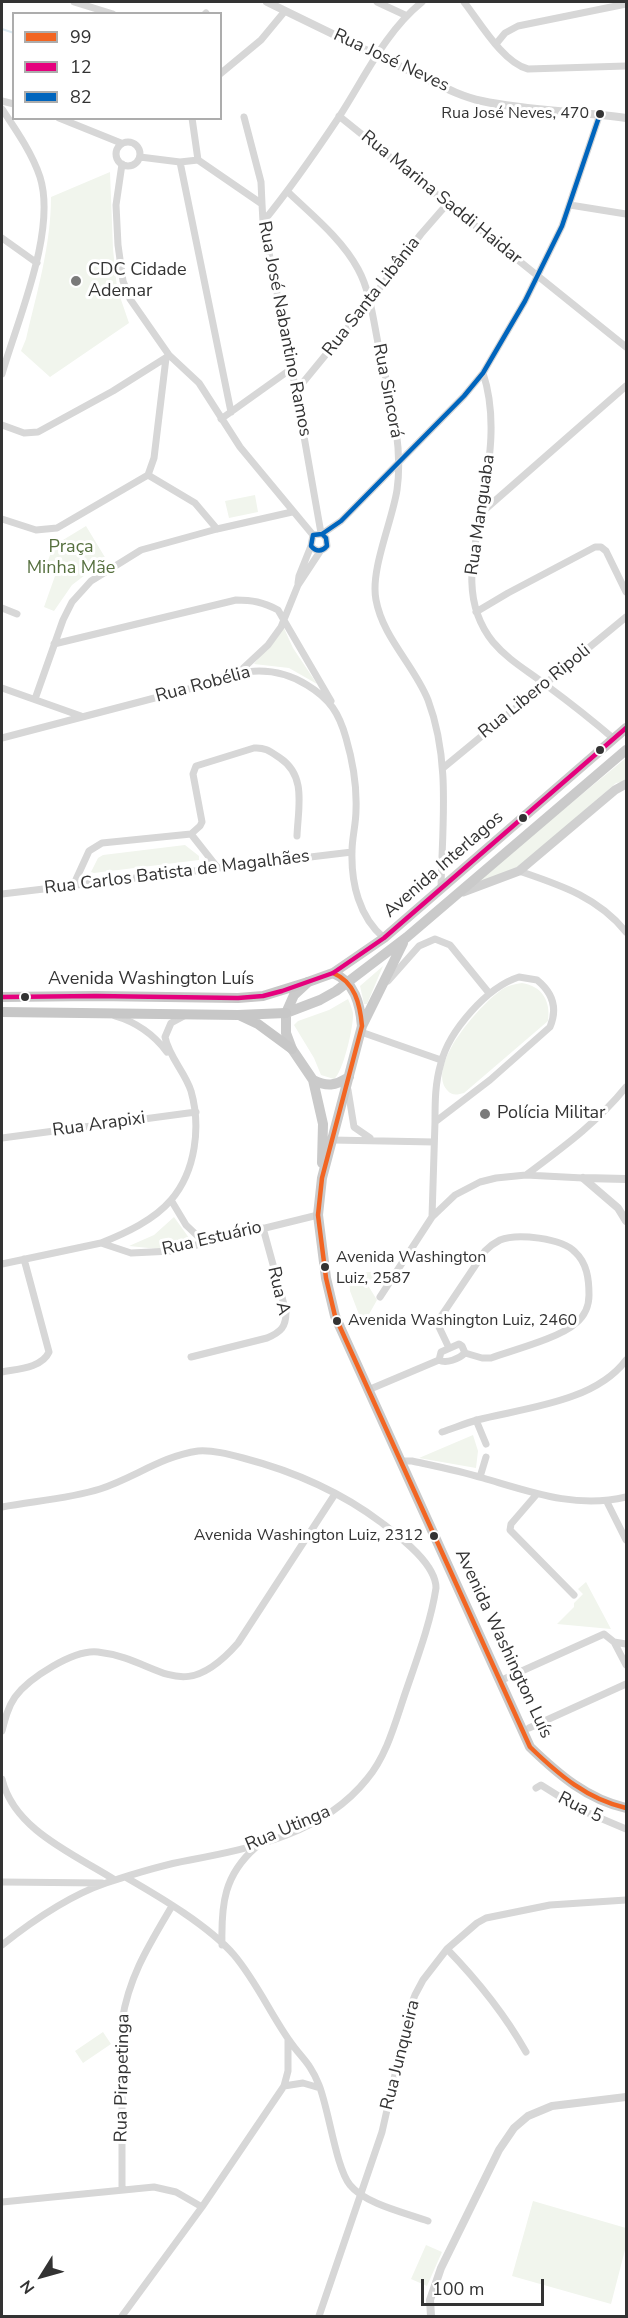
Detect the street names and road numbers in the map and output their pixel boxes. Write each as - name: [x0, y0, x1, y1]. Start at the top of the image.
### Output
- street label: Rua José Neves: [330, 25, 452, 97]
- street label: Rua Marina Saddi Haidar: [356, 127, 526, 269]
- street label: Rua José Nabantino Ramos: [252, 219, 316, 439]
- street label: Rua Santa Libânia: [319, 233, 425, 361]
- street label: Rua Sincorá: [367, 342, 407, 440]
- street label: Rua Manguaba: [462, 453, 500, 577]
- street label: Rua Libero Ripoli: [475, 640, 595, 744]
- street label: Rua Robélia: [153, 662, 253, 708]
- street label: Avenida Interlagos: [380, 807, 508, 923]
- street label: Rua Carlos Batista de Magalhães: [43, 846, 311, 900]
- street label: Avenida Washington Luís: [48, 969, 254, 991]
- street label: Rua Arapixi: [51, 1108, 147, 1142]
- street label: Rua Estuário: [160, 1217, 264, 1261]
- street label: Rua A: [262, 1264, 294, 1318]
- street label: Avenida Washington Luís: [450, 1546, 556, 1742]
- street label: Rua 5: [554, 1788, 606, 1828]
- street label: Rua Utinga: [242, 1801, 334, 1857]
- street label: Rua Junqueira: [377, 1998, 425, 2112]
- street label: Rua Pirapetinga: [111, 2014, 135, 2142]

